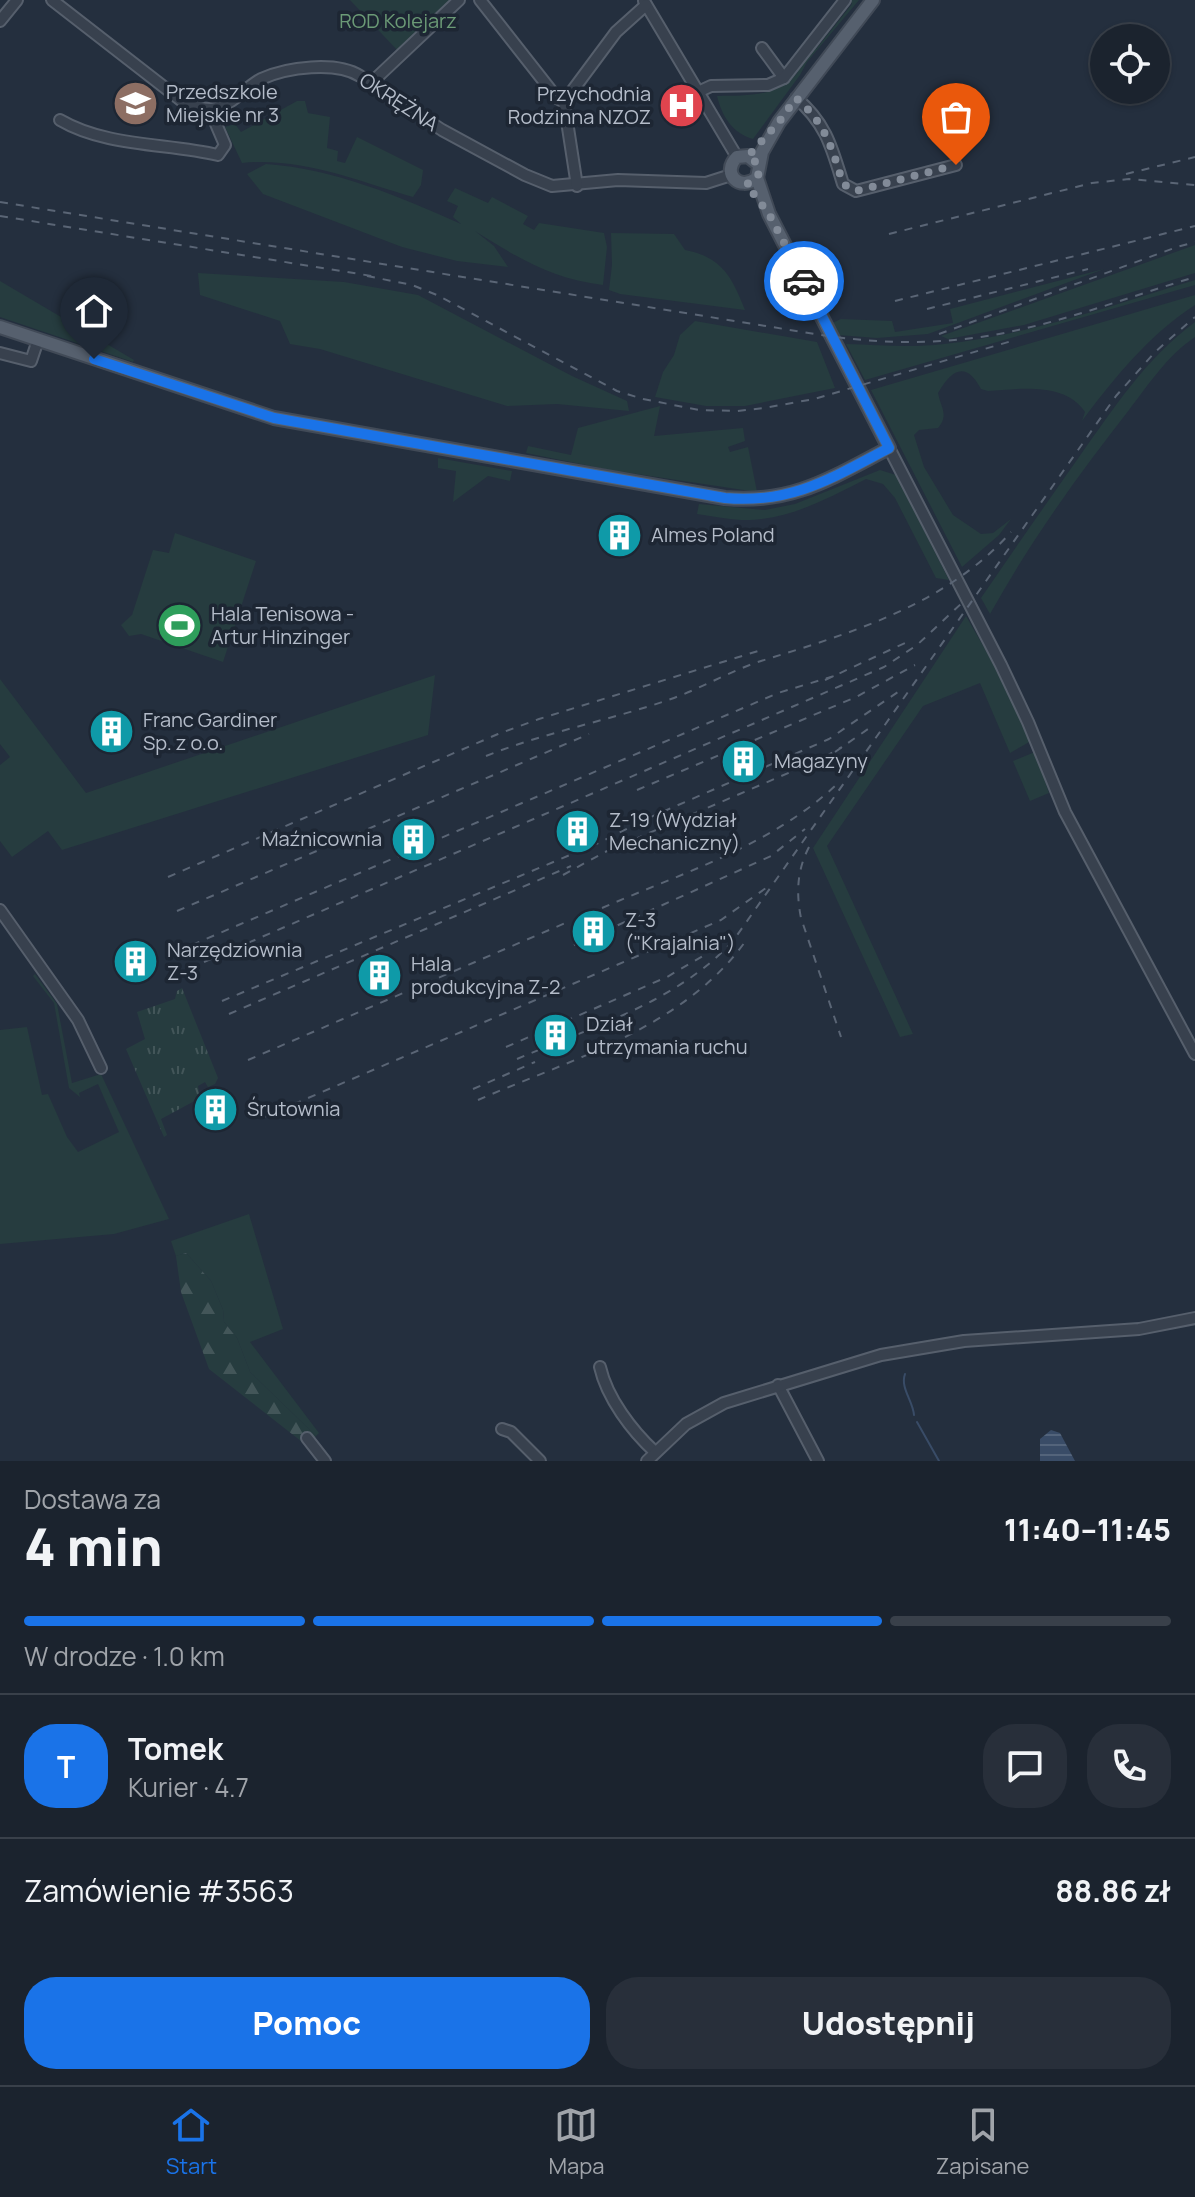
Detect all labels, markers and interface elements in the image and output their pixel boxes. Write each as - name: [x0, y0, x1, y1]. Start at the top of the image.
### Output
- park label: ROD Kolejarz: [339, 7, 457, 34]
- map controls: [1090, 24, 1170, 104]
- button: locate: [1090, 24, 1170, 104]
- street label: OKRĘŻNA: [355, 66, 444, 137]
- place label: Przedszkole Miejskie nr 3: [166, 78, 279, 128]
- school or university icon: Przedszkole Miejskie nr 3: [111, 80, 159, 128]
- place label: Przychodnia Rodzinna NZOZ: [508, 80, 651, 130]
- hospital icon: Przychodnia Rodzinna NZOZ: [658, 81, 706, 129]
- pin: [922, 83, 990, 165]
- icon: bag: [934, 95, 978, 139]
- courier: [764, 241, 844, 321]
- icon: car: [782, 259, 826, 303]
- pin: [60, 277, 128, 359]
- icon: home: [72, 289, 116, 333]
- building icon: Almes Poland: [596, 511, 644, 559]
- place label: Almes Poland: [651, 521, 775, 548]
- place label: Hala Tenisowa - Artur Hinzinger: [211, 600, 354, 650]
- sports icon: Hala Tenisowa - Artur Hinzinger: [156, 602, 204, 650]
- place label: Franc Gardiner Sp. z o.o.: [143, 706, 277, 756]
- building icon: Franc Gardiner Sp. z o.o.: [88, 707, 136, 755]
- building icon: Magazyny: [719, 737, 767, 785]
- place label: Magazyny: [774, 747, 868, 774]
- place label: Z-19 (Wydział Mechaniczny): [609, 806, 740, 856]
- building icon: Z-19 (Wydział Mechaniczny): [554, 808, 602, 856]
- building icon: Maźnicownia: [389, 815, 437, 863]
- place label: Maźnicownia: [262, 825, 382, 852]
- place label: Z-3 ("Krajalnia"): [625, 906, 736, 956]
- building icon: Z-3 ("Krajalnia"): [570, 908, 618, 956]
- place label: Narzędziownia Z-3: [167, 936, 302, 986]
- building icon: Narzędziownia Z-3: [112, 937, 160, 985]
- place label: Hala produkcyjna Z-2: [411, 950, 560, 1000]
- building icon: Hala produkcyjna Z-2: [356, 952, 404, 1000]
- place label: Dział utrzymania ruchu: [586, 1010, 748, 1060]
- building icon: Dział utrzymania ruchu: [531, 1011, 579, 1059]
- building icon: Śrutownia: [192, 1085, 240, 1133]
- place label: Śrutownia: [247, 1095, 340, 1122]
- text: Dostawa za: [24, 1481, 161, 1517]
- text: 11:40–11:45: [1004, 1509, 1171, 1550]
- text: 4 min: [24, 1511, 162, 1582]
- text: W drodze · 1.0 km: [24, 1638, 225, 1674]
- button: chat: [983, 1724, 1067, 1808]
- button: phone: [1087, 1724, 1171, 1808]
- text: Tomek: [128, 1728, 223, 1769]
- text: T: [57, 1746, 75, 1787]
- text: Kurier · 4.7: [128, 1769, 249, 1805]
- text: Zamówienie #3563: [24, 1870, 294, 1911]
- text: 88.86 zł: [1055, 1870, 1171, 1911]
- button: Pomoc: [24, 1977, 590, 2069]
- button: Udostępnij: [606, 1977, 1171, 2069]
- tab: Start: [166, 2103, 217, 2181]
- tab: Mapa: [548, 2103, 604, 2181]
- tab: Zapisane: [936, 2103, 1029, 2181]

